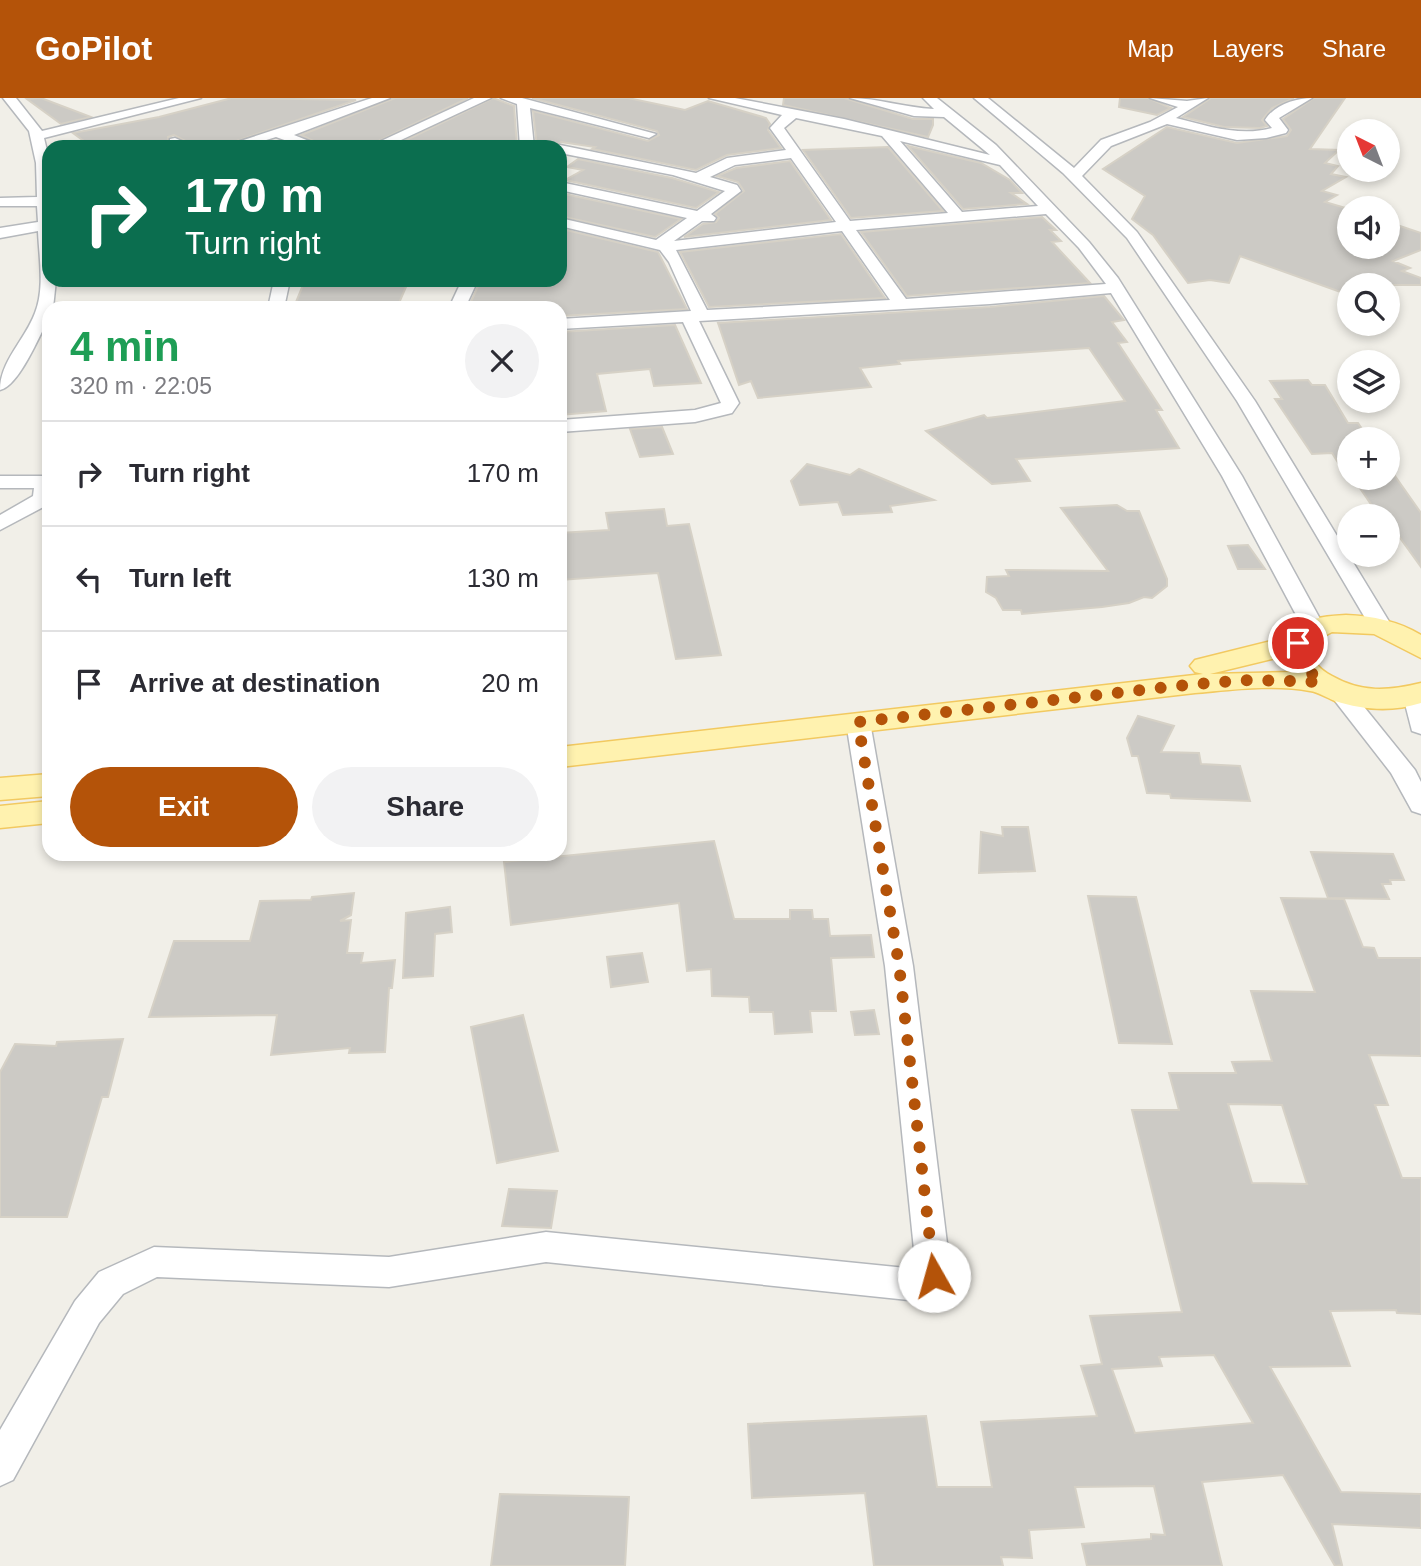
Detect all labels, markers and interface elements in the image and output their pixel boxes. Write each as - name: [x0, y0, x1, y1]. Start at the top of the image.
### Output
- text: GoPilot: [35, 30, 152, 67]
- text: Map: [1127, 35, 1174, 62]
- text: Layers: [1212, 35, 1284, 62]
- text: Share: [1322, 35, 1386, 62]
- north arrow: [1337, 119, 1400, 182]
- map controls: [1337, 119, 1400, 567]
- icon: right: [70, 168, 161, 259]
- text: 170 m: [185, 168, 324, 222]
- button: sound: [1337, 196, 1400, 259]
- text: Turn right: [185, 225, 321, 261]
- button: search: [1337, 273, 1400, 336]
- text: 4 min: [70, 323, 180, 370]
- button: close: [465, 324, 539, 398]
- button: layers: [1337, 350, 1400, 413]
- text: 320 m · 22:05: [70, 373, 212, 399]
- button: +: [1337, 427, 1400, 490]
- icon: right: [70, 455, 108, 493]
- text: Turn right: [129, 458, 250, 488]
- text: 170 m: [467, 458, 539, 488]
- button: −: [1337, 504, 1400, 567]
- icon: left: [70, 560, 108, 598]
- text: Turn left: [129, 563, 231, 593]
- text: 130 m: [467, 563, 539, 593]
- pin: [1268, 613, 1328, 673]
- icon: arrive: [1279, 624, 1317, 662]
- icon: arrive: [70, 665, 108, 703]
- text: Arrive at destination: [129, 668, 380, 698]
- text: 20 m: [481, 668, 539, 698]
- button: Exit: [70, 767, 298, 847]
- button: Share: [312, 767, 539, 847]
- position arrow: [897, 1239, 971, 1313]

